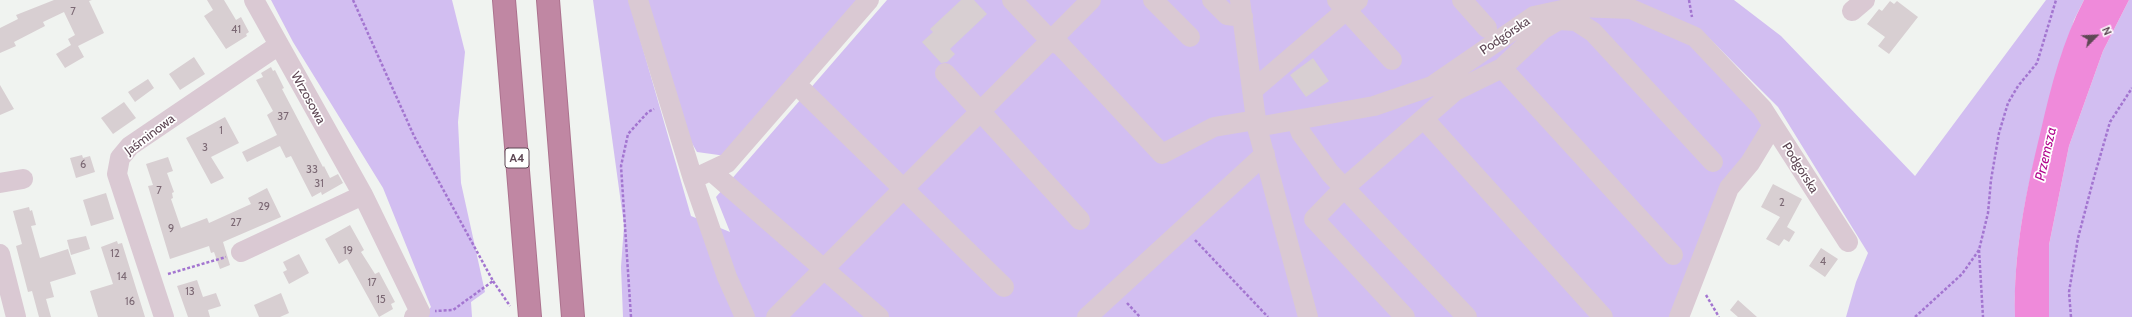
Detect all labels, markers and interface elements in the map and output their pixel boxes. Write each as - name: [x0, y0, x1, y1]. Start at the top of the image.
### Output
- house number: 7: [70, 5, 76, 19]
- street label: Podgórska: [1477, 14, 1533, 58]
- north arrow: [2076, 16, 2116, 56]
- house number: 41: [231, 23, 241, 37]
- text: N: [2099, 25, 2115, 38]
- street label: Wrzosowa: [287, 69, 329, 127]
- house number: 37: [277, 110, 289, 124]
- street label: Jaśminowa: [122, 111, 178, 159]
- house number: 1: [219, 124, 223, 138]
- water label: Przemsza: [2032, 126, 2060, 182]
- street label: Podgórska: [1778, 140, 1822, 196]
- house number: 3: [202, 141, 208, 155]
- road number: A4: [505, 148, 529, 168]
- house number: 6: [80, 158, 86, 172]
- house number: 33: [306, 163, 318, 177]
- house number: 31: [314, 177, 324, 191]
- house number: 7: [156, 184, 162, 198]
- house number: 2: [1779, 196, 1785, 210]
- house number: 29: [258, 200, 270, 214]
- house number: 27: [230, 216, 242, 230]
- house number: 9: [168, 222, 174, 236]
- house number: 19: [343, 244, 353, 258]
- house number: 12: [110, 247, 120, 261]
- house number: 4: [1820, 255, 1826, 269]
- house number: 14: [117, 270, 127, 284]
- house number: 17: [367, 276, 377, 290]
- house number: 13: [185, 285, 195, 299]
- house number: 15: [376, 293, 386, 307]
- house number: 16: [125, 295, 135, 309]

